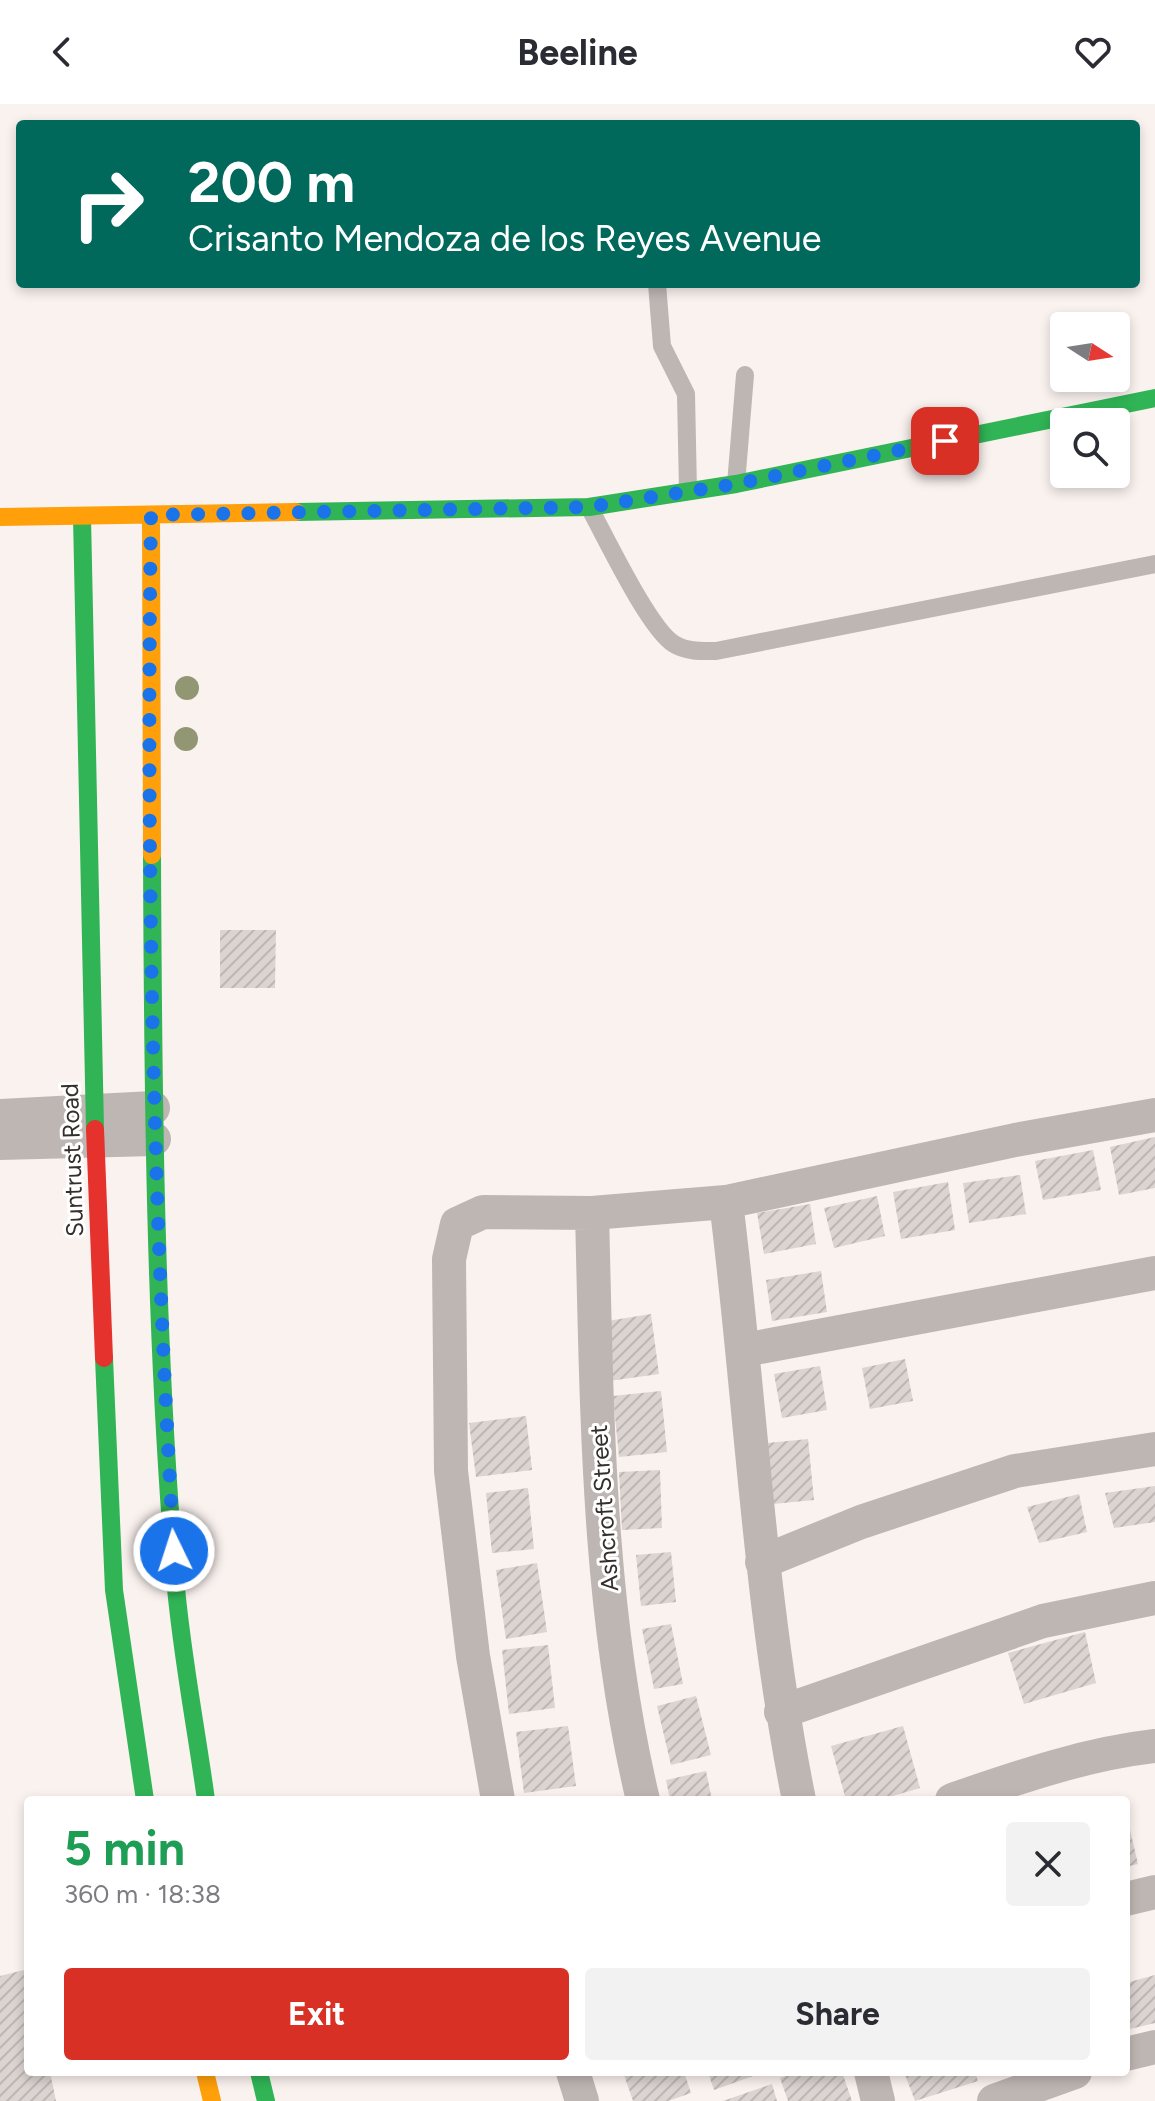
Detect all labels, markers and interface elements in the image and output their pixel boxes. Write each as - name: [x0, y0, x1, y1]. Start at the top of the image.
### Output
- icon: back: [40, 30, 84, 74]
- icon: heart: [1071, 30, 1115, 74]
- text: Beeline: [517, 31, 638, 74]
- text: 200 m: [188, 149, 355, 216]
- icon: right: [56, 152, 160, 256]
- text: Crisanto Mendoza de los Reyes Avenue: [188, 217, 822, 260]
- north arrow: [1050, 312, 1130, 392]
- map controls: [1050, 312, 1130, 488]
- pin: [911, 407, 979, 475]
- button: search: [1050, 408, 1130, 488]
- icon: arrive: [923, 419, 967, 463]
- street label: Suntrust Road: [55, 1083, 89, 1237]
- street label: Ashcroft Street: [584, 1424, 624, 1592]
- position arrow: [132, 1509, 216, 1593]
- text: 5 min: [64, 1819, 185, 1877]
- button: close: [1006, 1822, 1090, 1906]
- text: 360 m · 18:38: [64, 1878, 221, 1910]
- button: Exit: [64, 1968, 569, 2060]
- button: Share: [585, 1968, 1090, 2060]

